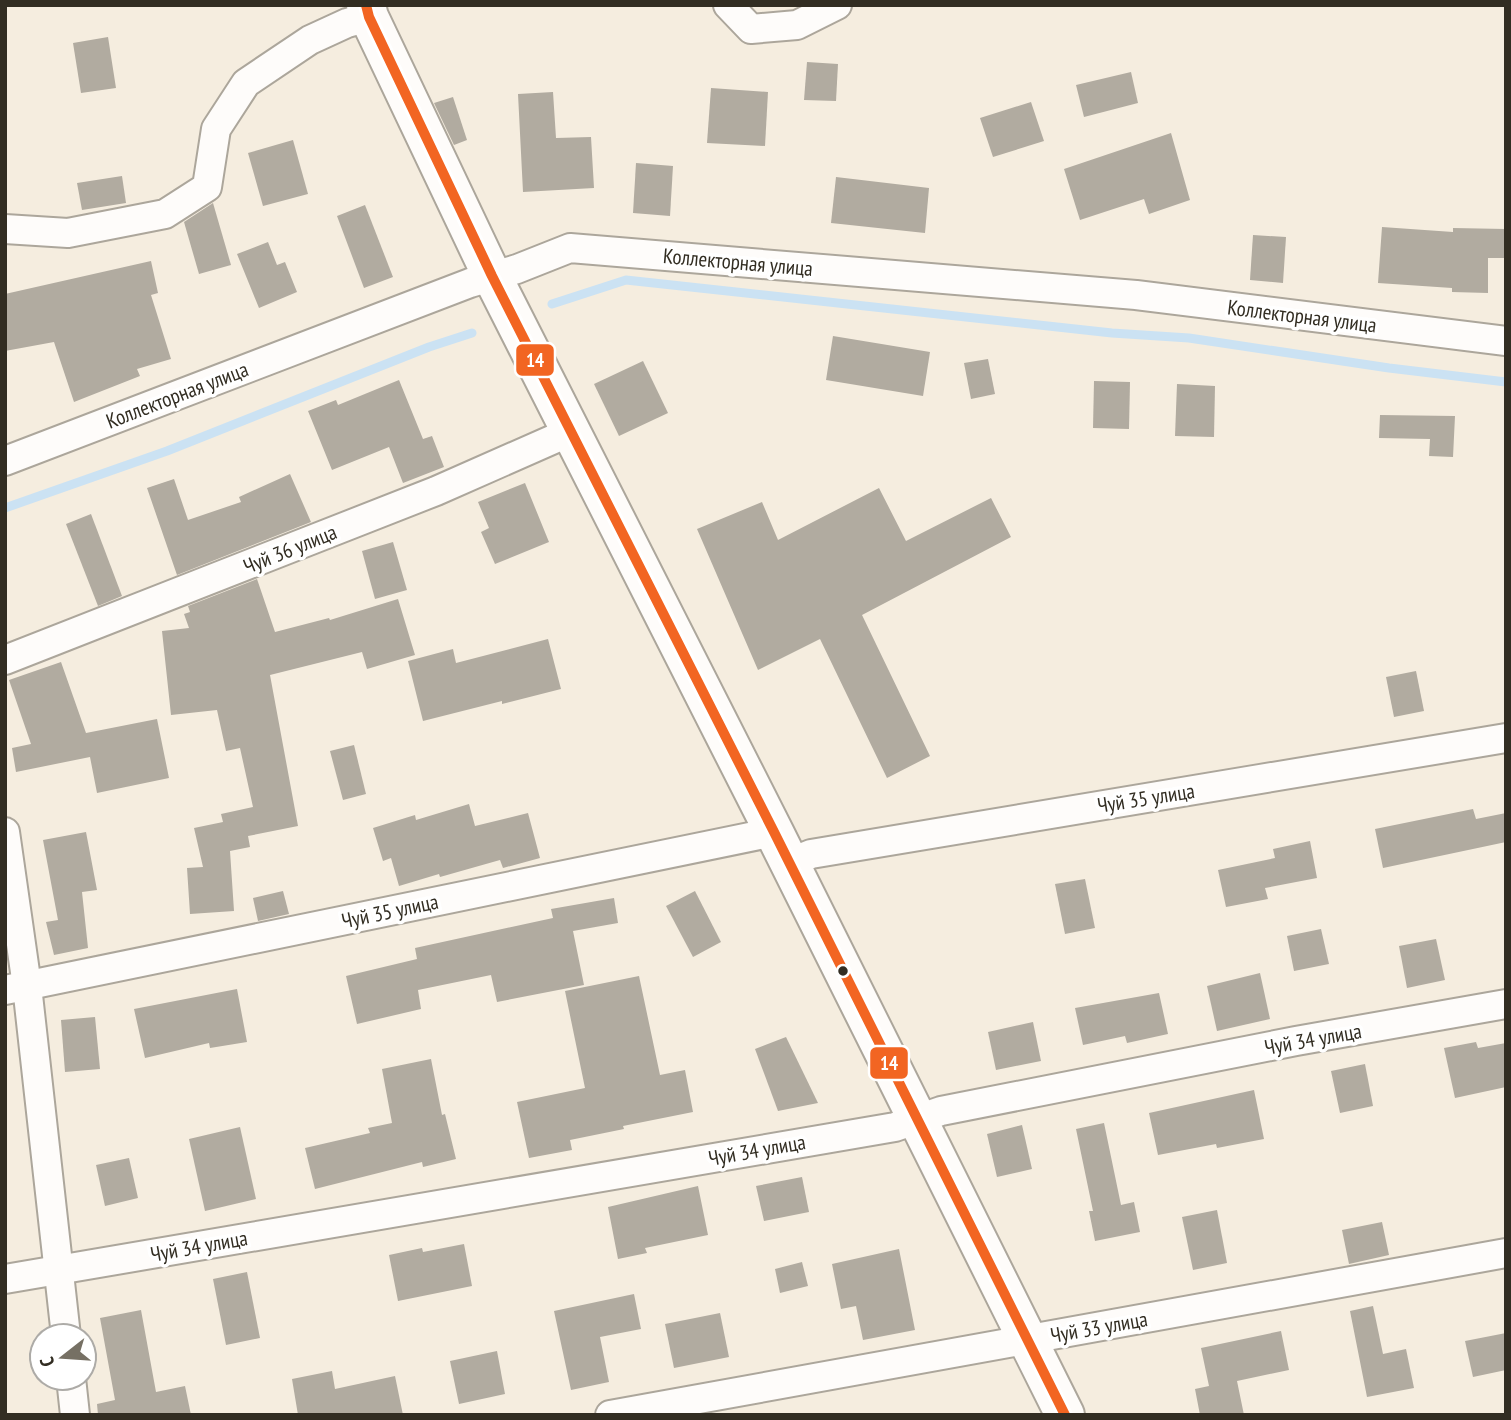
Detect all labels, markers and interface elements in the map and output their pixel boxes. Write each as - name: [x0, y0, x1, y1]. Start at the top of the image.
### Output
- street label: Коллекторная улица: [662, 242, 814, 282]
- street label: Коллекторная улица: [1226, 293, 1378, 339]
- line badge: 14: [515, 343, 555, 377]
- text: 14: [526, 348, 544, 372]
- street label: Коллекторная улица: [102, 356, 252, 434]
- street label: Чуй 36 улица: [239, 518, 341, 580]
- street label: Чуй 35 улица: [1095, 777, 1197, 819]
- street label: Чуй 35 улица: [339, 888, 441, 934]
- unlabelled marker: [836, 964, 850, 978]
- street label: Чуй 34 улица: [1262, 1017, 1364, 1061]
- line badge: 14: [869, 1046, 909, 1080]
- text: 14: [880, 1051, 898, 1075]
- street label: Чуй 34 улица: [706, 1128, 808, 1172]
- street label: Чуй 34 улица: [148, 1224, 250, 1268]
- street label: Чуй 33 улица: [1048, 1305, 1150, 1349]
- north arrow: [28, 1322, 98, 1392]
- text: С: [34, 1354, 59, 1370]

